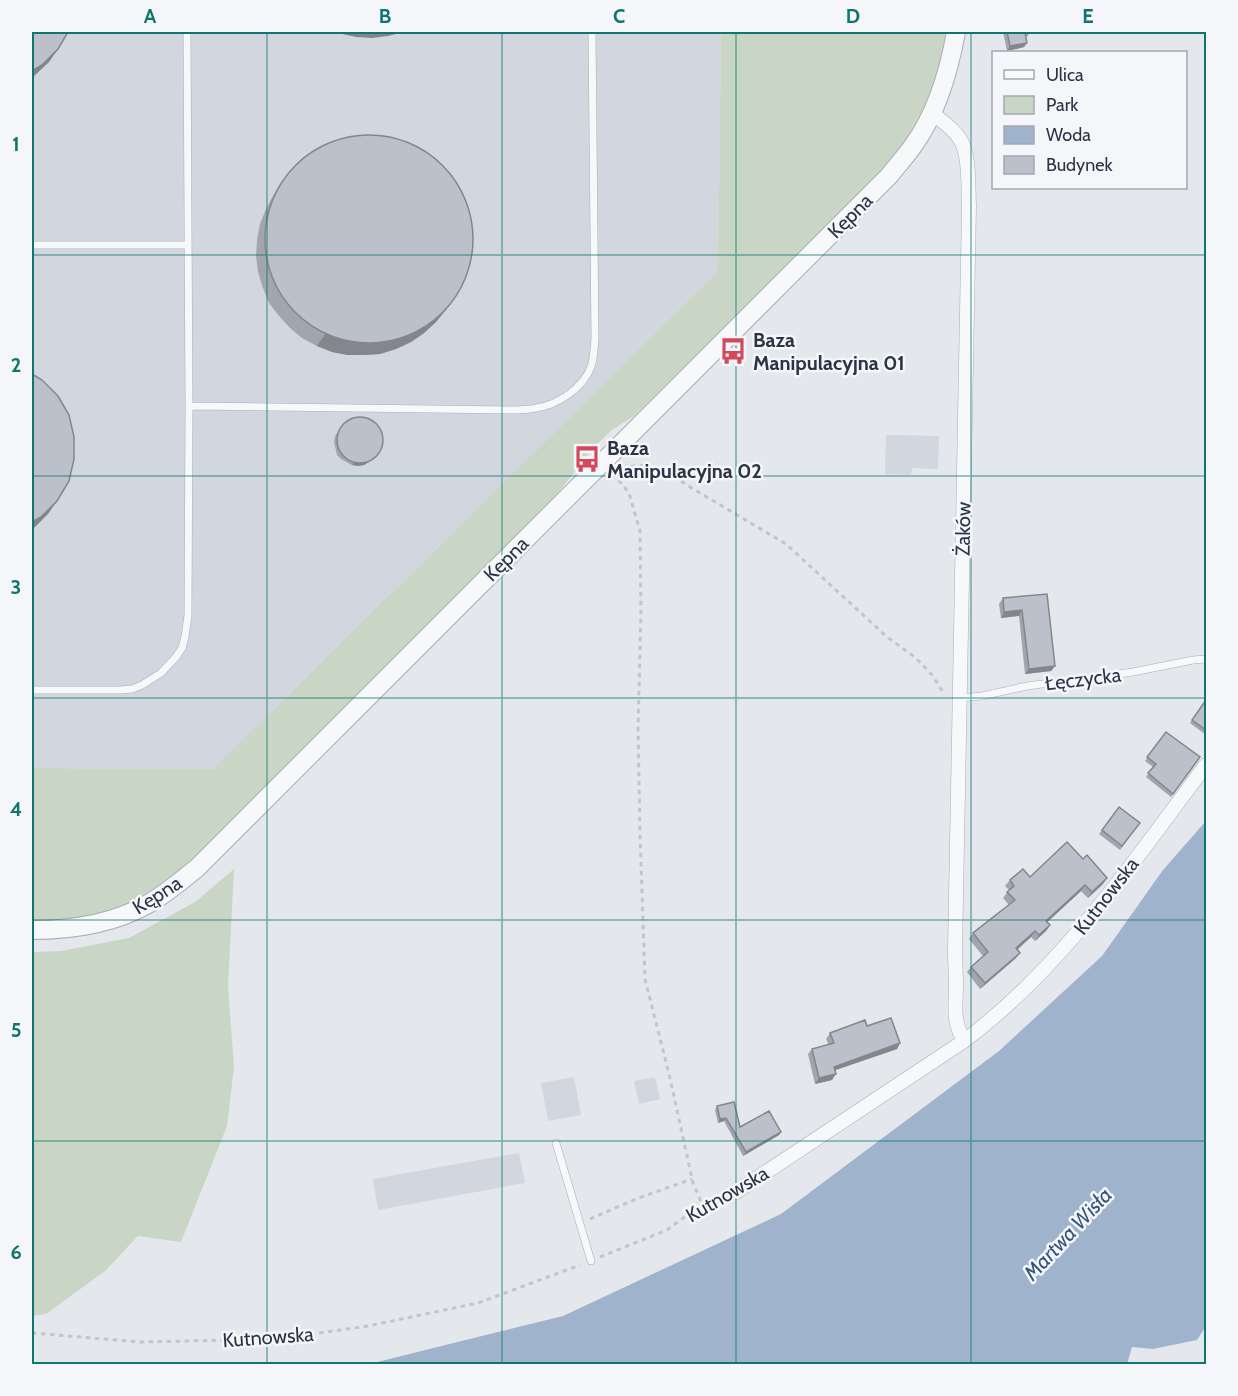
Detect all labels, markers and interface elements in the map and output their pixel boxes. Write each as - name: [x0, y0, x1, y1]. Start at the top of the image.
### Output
- text: A: [144, 4, 157, 28]
- text: B: [379, 4, 391, 28]
- text: C: [613, 4, 625, 28]
- text: D: [846, 4, 860, 28]
- text: E: [1082, 4, 1094, 28]
- legend: [992, 51, 1187, 189]
- text: Ulica: [1046, 64, 1084, 86]
- text: Park: [1046, 94, 1079, 116]
- text: Woda: [1046, 124, 1091, 146]
- text: 1: [12, 132, 20, 156]
- text: Budynek: [1046, 154, 1113, 176]
- street label: Kępna: [823, 188, 878, 243]
- place label: Baza Manipulacyjna 01: [753, 328, 905, 375]
- bus stop icon: Baza Manipulacyjna 01: [718, 336, 748, 366]
- text: 2: [11, 353, 21, 377]
- place label: Baza Manipulacyjna 02: [607, 436, 762, 483]
- bus stop icon: Baza Manipulacyjna 02: [572, 444, 602, 474]
- street label: Żaków: [951, 501, 975, 556]
- street label: Kępna: [479, 531, 534, 586]
- text: 3: [11, 575, 21, 599]
- street label: Łęczycka: [1044, 662, 1123, 696]
- text: 4: [10, 797, 22, 821]
- street label: Kutnowska: [1068, 852, 1144, 939]
- street label: Kępna: [128, 870, 186, 919]
- text: 5: [11, 1018, 21, 1042]
- street label: Kutnowska: [681, 1161, 773, 1227]
- water label: Martwa Wisła: [1018, 1182, 1117, 1286]
- text: 6: [10, 1240, 22, 1264]
- street label: Kutnowska: [222, 1322, 315, 1352]

